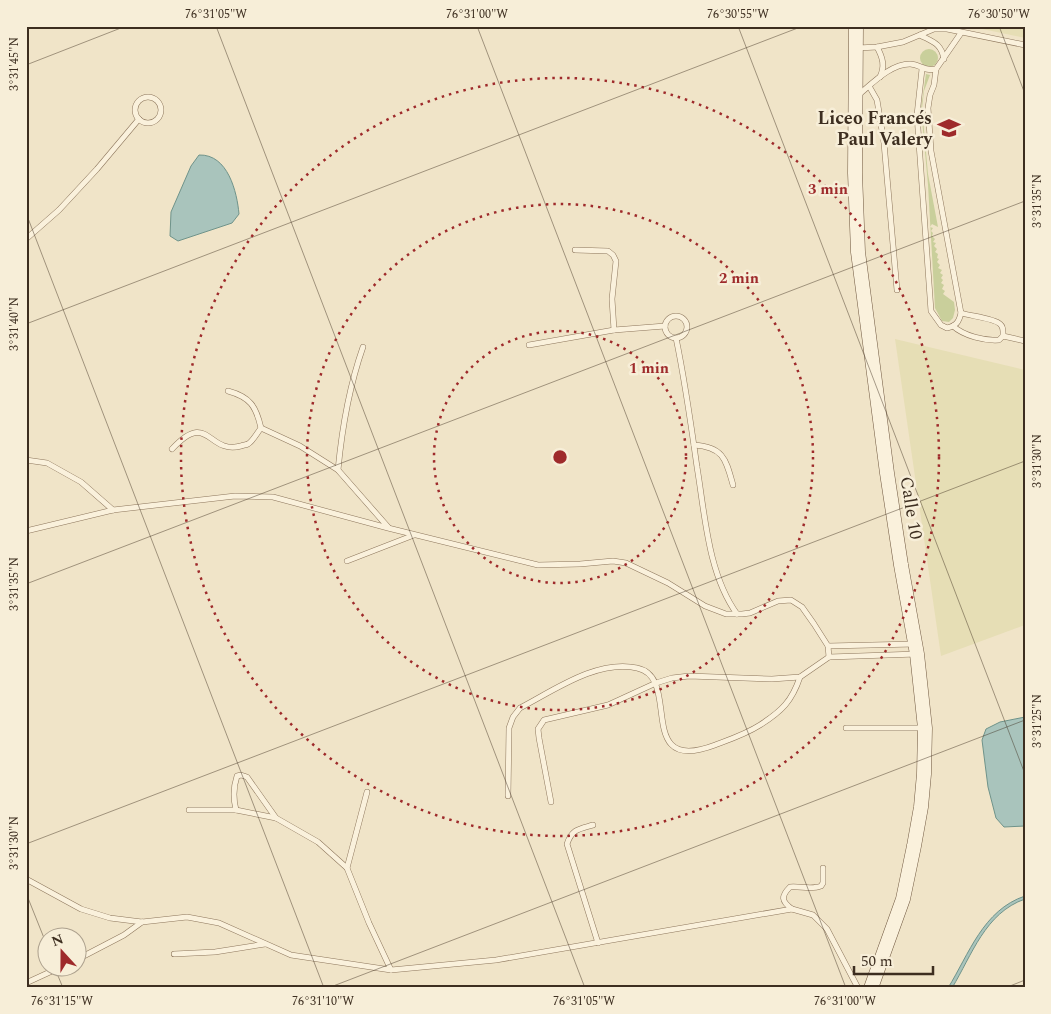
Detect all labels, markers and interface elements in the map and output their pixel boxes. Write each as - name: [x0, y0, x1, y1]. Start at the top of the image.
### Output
- text: 76°31'05"W: [185, 5, 247, 24]
- text: 76°31'00"W: [446, 5, 508, 24]
- text: 76°30'55"W: [707, 5, 769, 24]
- text: 76°30'50"W: [968, 5, 1030, 24]
- text: 3°31'45"N: [5, 37, 24, 91]
- place label: Liceo Francés Paul Valery: [818, 105, 933, 153]
- school or university icon: Liceo Francés Paul Valery: [936, 115, 962, 141]
- text: 3°31'35"N: [1028, 174, 1047, 228]
- text: 3 min: [808, 178, 848, 201]
- text: 2 min: [719, 267, 759, 290]
- text: 3°31'40"N: [5, 297, 24, 351]
- text: 1 min: [629, 357, 669, 380]
- text: 3°31'30"N: [1028, 434, 1047, 488]
- centre of rings: [551, 448, 569, 466]
- street label: Calle 10: [893, 474, 929, 542]
- text: 3°31'35"N: [5, 557, 24, 611]
- text: 3°31'25"N: [1028, 694, 1047, 748]
- text: 3°31'30"N: [5, 816, 24, 870]
- north arrow: [38, 926, 88, 976]
- text: N: [48, 928, 67, 952]
- scale bar: [854, 944, 932, 976]
- text: 50 m: [861, 950, 893, 973]
- text: 76°31'15"W: [31, 992, 93, 1011]
- text: 76°31'10"W: [292, 992, 354, 1011]
- text: 76°31'05"W: [553, 992, 615, 1011]
- text: 76°31'00"W: [814, 992, 876, 1011]

